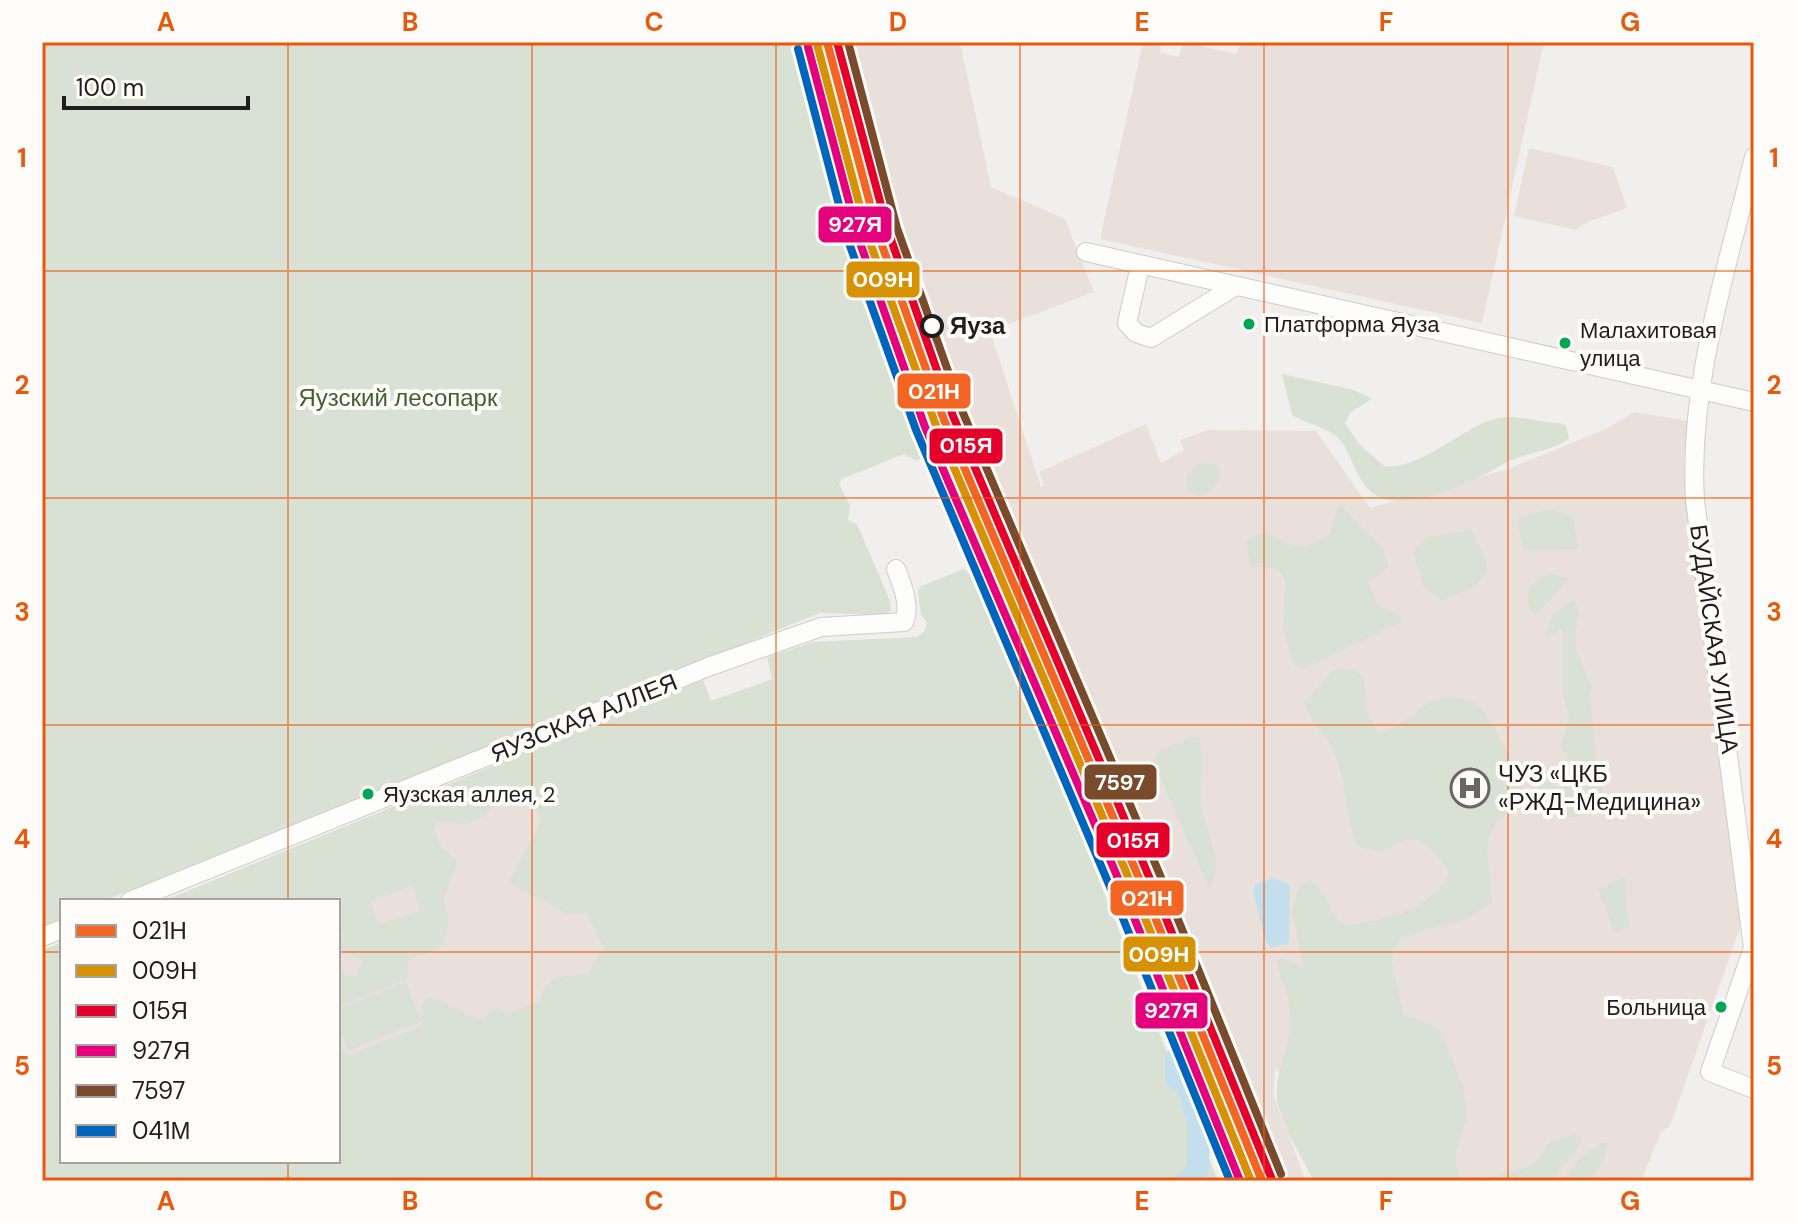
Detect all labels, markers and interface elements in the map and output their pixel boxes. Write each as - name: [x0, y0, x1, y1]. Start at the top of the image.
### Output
- text: A: [157, 5, 175, 39]
- text: B: [402, 5, 418, 39]
- text: C: [644, 5, 664, 39]
- text: D: [889, 5, 907, 39]
- text: E: [1134, 5, 1150, 39]
- text: F: [1379, 5, 1393, 39]
- text: G: [1620, 5, 1640, 39]
- scale bar: [64, 60, 248, 110]
- text: 100 m: [76, 72, 144, 103]
- text: 1: [17, 141, 27, 175]
- text: 1: [1769, 141, 1779, 175]
- line badge: 927Я: [817, 205, 893, 244]
- text: 927Я: [828, 210, 882, 239]
- line badge: 009Н: [845, 260, 921, 299]
- text: 009Н: [853, 265, 913, 294]
- place label: Яуза: [950, 310, 1006, 341]
- place label: Платформа Яуза: [1264, 310, 1440, 339]
- marker: Яуза: [921, 315, 943, 337]
- marker: Платформа Яуза: [1241, 316, 1257, 332]
- place label: Малахитовая улица: [1580, 316, 1717, 373]
- marker: Малахитовая улица: [1557, 335, 1573, 351]
- text: 2: [14, 368, 30, 402]
- text: 2: [1766, 368, 1782, 402]
- line badge: 021Н: [896, 372, 972, 410]
- text: 021Н: [908, 377, 960, 406]
- park label: Яузский лесопарк: [299, 382, 498, 413]
- line badge: 015Я: [928, 427, 1004, 465]
- text: 015Я: [940, 431, 993, 460]
- street label: БУДАЙСКАЯ УЛИЦА: [1683, 522, 1746, 756]
- text: 3: [14, 595, 30, 629]
- text: 3: [1766, 595, 1782, 629]
- street label: ЯУЗСКАЯ АЛЛЕЯ: [486, 666, 682, 769]
- place label: ЧУЗ «ЦКБ «РЖД-Медицина»: [1498, 758, 1701, 817]
- line badge: 7597: [1083, 763, 1158, 801]
- hospital icon: ЧУЗ «ЦКБ «РЖД-Медицина»: [1449, 767, 1491, 809]
- text: 7597: [1095, 768, 1145, 797]
- place label: Яузская аллея, 2: [383, 780, 555, 809]
- marker: Яузская аллея, 2: [360, 786, 376, 802]
- line badge: 015Я: [1095, 821, 1171, 859]
- text: 4: [14, 822, 30, 856]
- text: 4: [1766, 822, 1782, 856]
- text: 015Я: [1107, 826, 1160, 855]
- line badge: 021Н: [1109, 879, 1185, 917]
- text: 021Н: [1121, 884, 1173, 913]
- legend: [60, 899, 340, 1163]
- text: 021Н: [132, 915, 187, 946]
- line badge: 009Н: [1122, 935, 1197, 973]
- text: 009Н: [1129, 940, 1189, 969]
- text: 009Н: [132, 955, 197, 986]
- line badge: 927Я: [1134, 991, 1209, 1030]
- place label: Больница: [1606, 993, 1707, 1022]
- text: 015Я: [132, 995, 188, 1026]
- text: 927Я: [1144, 996, 1198, 1025]
- marker: Больница: [1713, 999, 1729, 1015]
- text: 927Я: [132, 1035, 190, 1066]
- text: 5: [14, 1049, 30, 1083]
- text: 5: [1766, 1049, 1782, 1083]
- text: 7597: [132, 1075, 185, 1106]
- text: 041М: [132, 1115, 190, 1146]
- text: A: [157, 1184, 175, 1218]
- text: B: [402, 1184, 418, 1218]
- text: C: [644, 1184, 664, 1218]
- text: D: [889, 1184, 907, 1218]
- text: E: [1134, 1184, 1150, 1218]
- text: F: [1379, 1184, 1393, 1218]
- text: G: [1620, 1184, 1640, 1218]

